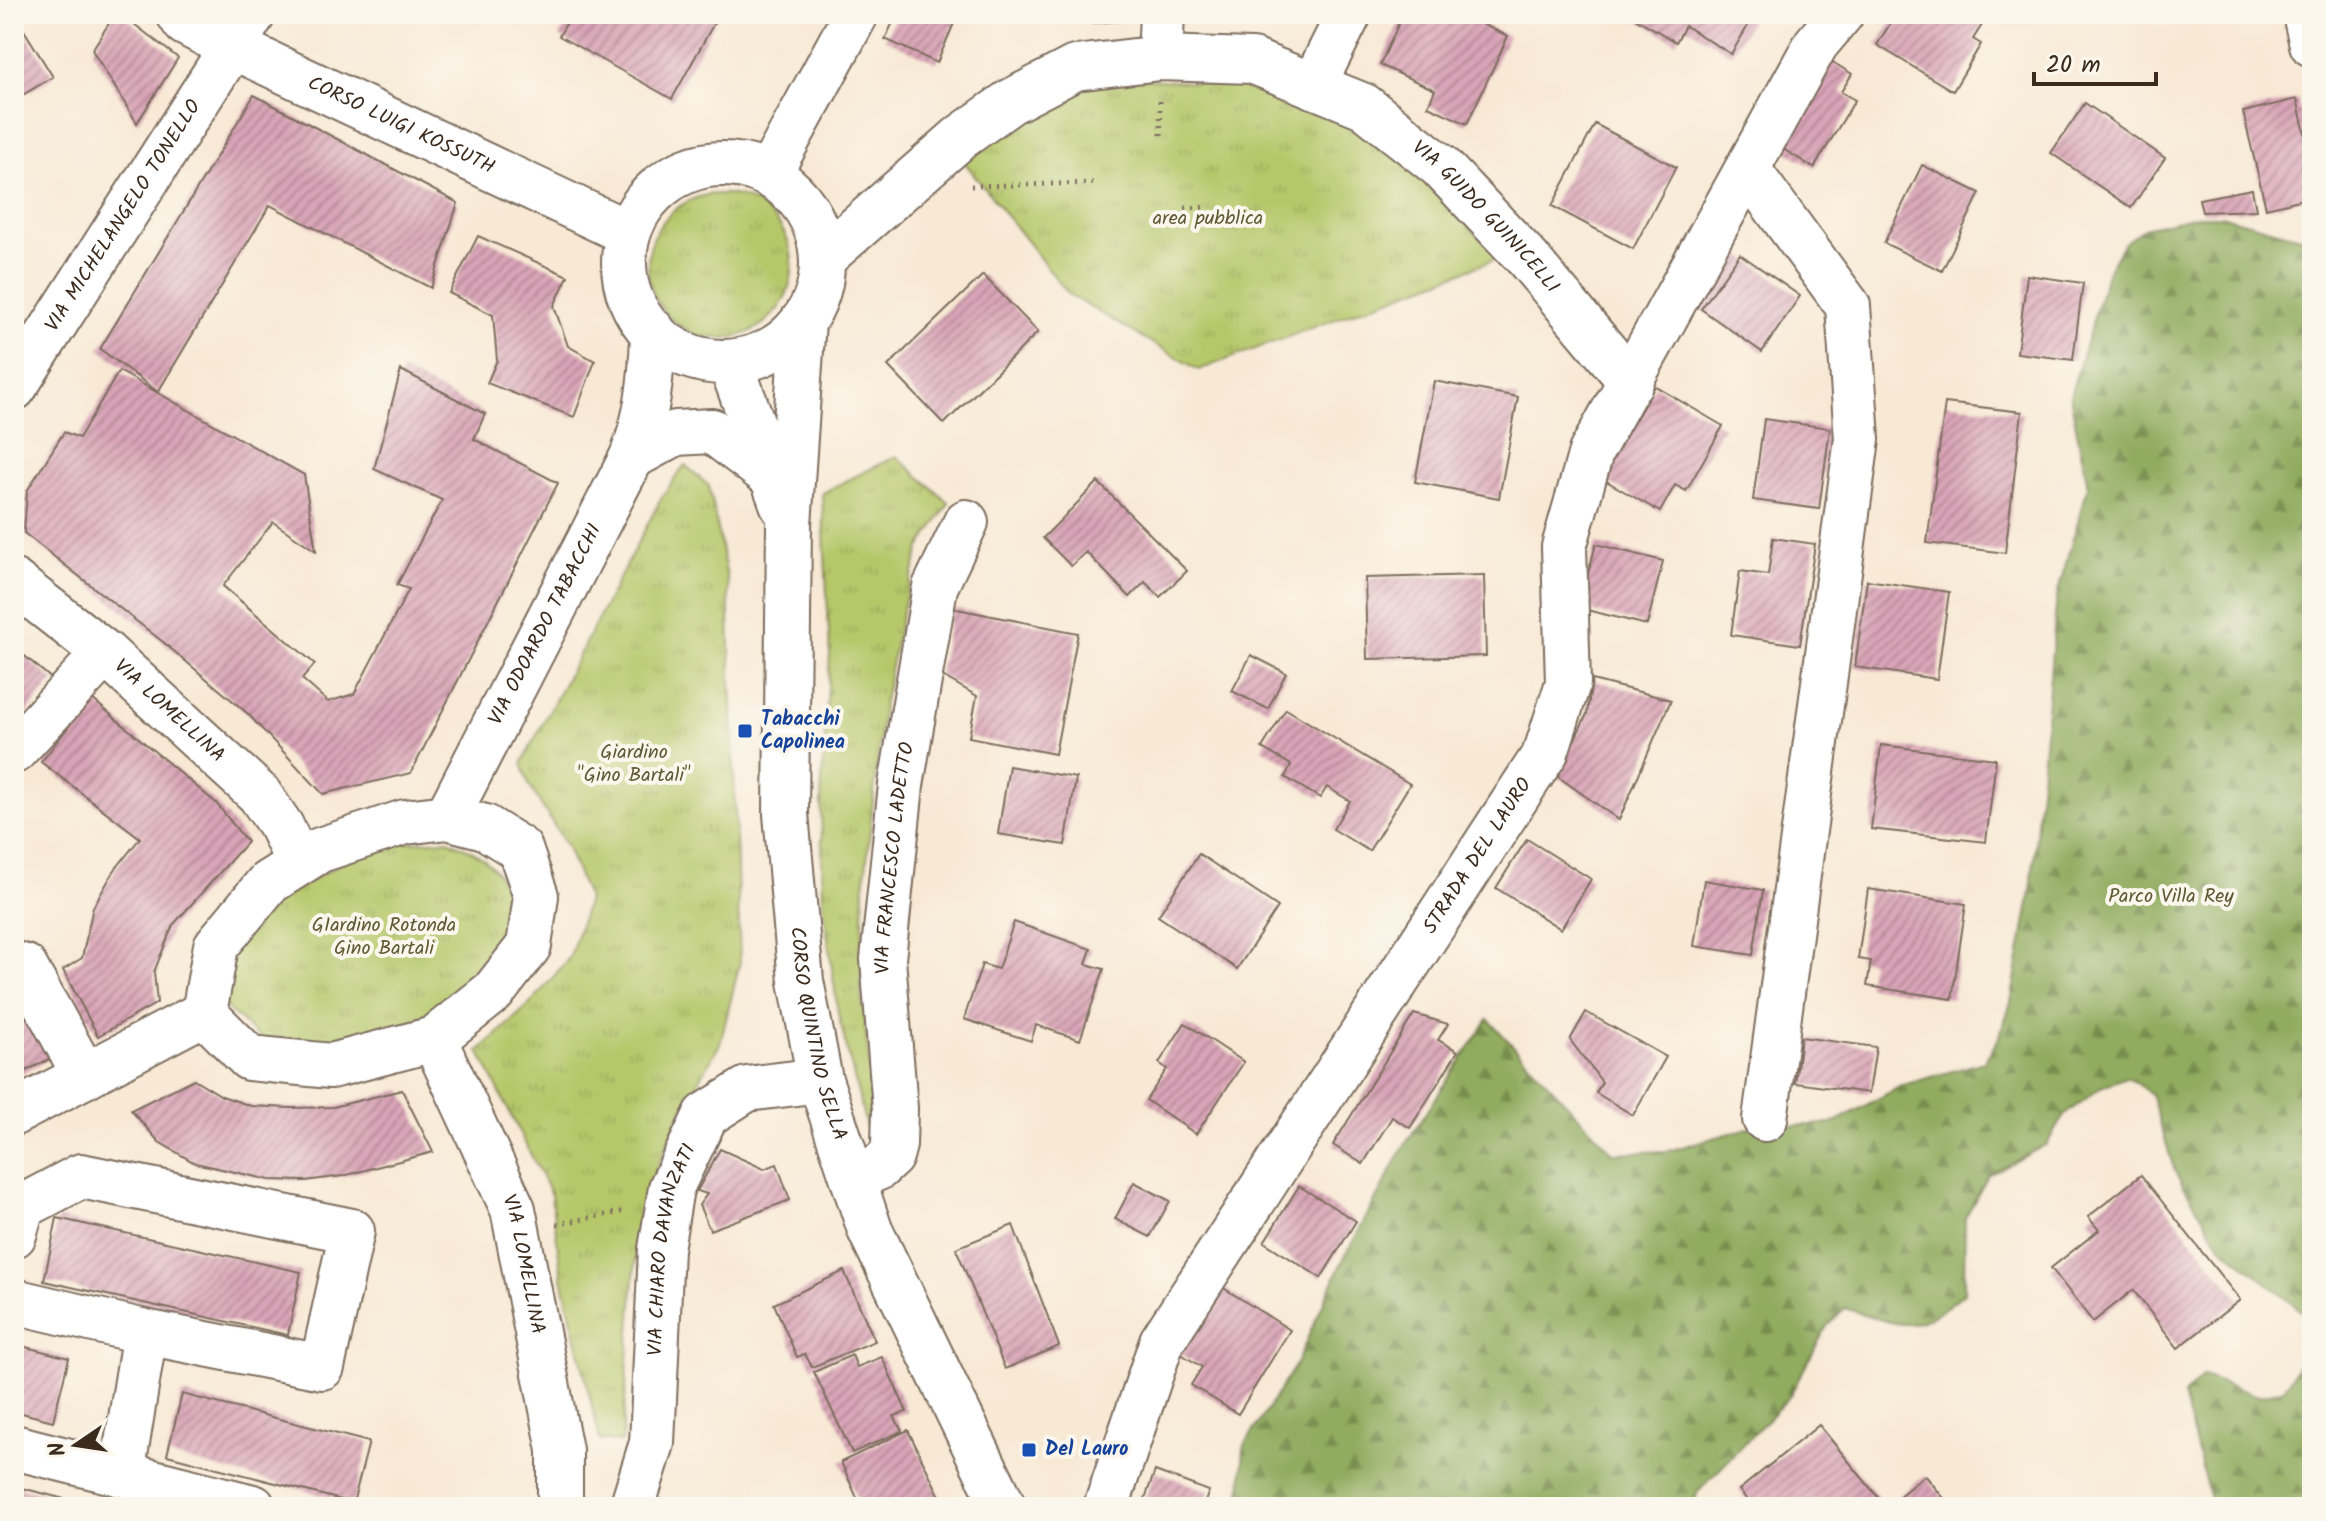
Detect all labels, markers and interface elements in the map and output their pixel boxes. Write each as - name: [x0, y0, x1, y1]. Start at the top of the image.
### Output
- scale bar: [2034, 36, 2156, 86]
- text: 20 m: [2046, 46, 2101, 85]
- street label: CORSO LUIGI KOSSUTH: [302, 68, 500, 184]
- street label: VIA MICHELANGELO TONELLO: [38, 94, 210, 339]
- street label: VIA GUIDO GUINICELLI: [1404, 133, 1567, 301]
- park label: area pubblica: [1153, 203, 1263, 235]
- street label: VIA ODOARDO TABACCHI: [481, 518, 611, 731]
- street label: VIA LOMELLINA: [106, 652, 232, 771]
- place label: Tabacchi Capolinea: [761, 704, 845, 759]
- marker: Tabacchi Capolinea: [736, 722, 754, 740]
- park label: Giardino "Gino Bartali": [577, 737, 691, 792]
- street label: VIA FRANCESCO LADETTO: [867, 740, 924, 975]
- street label: STRADA DEL LAURO: [1415, 772, 1541, 941]
- park label: Parco Villa Rey: [2108, 881, 2234, 913]
- park label: GIardino Rotonda Gino Bartali: [312, 910, 456, 965]
- street label: CORSO QUINTINO SELLA: [780, 925, 855, 1145]
- street label: VIA CHIARO DAVANZATI: [640, 1139, 706, 1357]
- street label: VIA LOMELLINA: [493, 1189, 553, 1337]
- north arrow: [36, 1405, 116, 1485]
- place label: Del Lauro: [1045, 1434, 1128, 1466]
- text: N: [40, 1438, 78, 1460]
- marker: Del Lauro: [1020, 1441, 1038, 1459]

